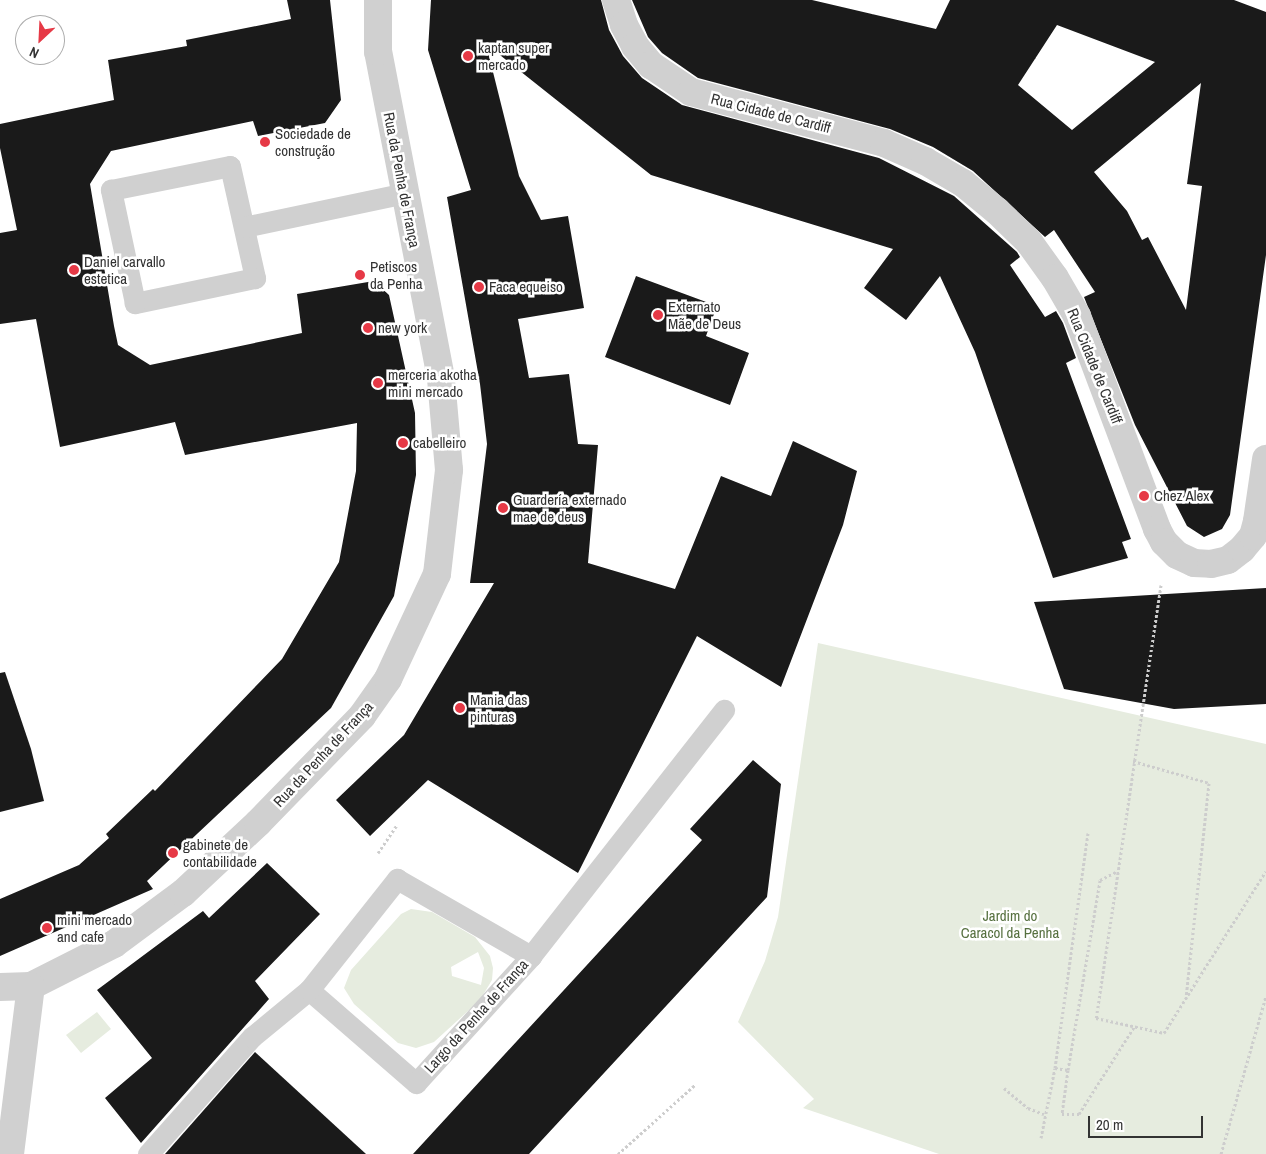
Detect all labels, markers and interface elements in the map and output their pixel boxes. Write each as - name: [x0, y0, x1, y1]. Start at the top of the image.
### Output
- north arrow: [15, 15, 65, 65]
- place label: kaptan super mercado: [478, 38, 549, 73]
- text: N: [27, 43, 42, 63]
- marker: kaptan super mercado: [462, 50, 474, 62]
- street label: Rua Cidade de Cardiff: [709, 89, 833, 137]
- street label: Rua da Penha de França: [380, 111, 424, 249]
- place label: Sociedade de construção: [275, 124, 351, 159]
- marker: Sociedade de construção: [259, 136, 271, 148]
- place label: Daniel carvallo estetica: [84, 252, 165, 287]
- place label: Petiscos da Penha: [370, 257, 423, 292]
- marker: Daniel carvallo estetica: [68, 264, 80, 276]
- marker: Petiscos da Penha: [354, 269, 366, 281]
- place label: Faca equeiso: [489, 278, 563, 296]
- marker: Faca equeiso: [473, 281, 485, 293]
- place label: Externato Mãe de Deus: [668, 297, 741, 332]
- street label: Rua Cidade de Cardiff: [1064, 306, 1126, 426]
- marker: Externato Mãe de Deus: [652, 309, 664, 321]
- place label: new york: [378, 319, 427, 337]
- marker: new york: [362, 322, 374, 334]
- place label: merceria akotha mini mercado: [388, 365, 477, 400]
- marker: merceria akotha mini mercado: [372, 377, 384, 389]
- place label: cabelleiro: [413, 434, 466, 452]
- marker: cabelleiro: [397, 437, 409, 449]
- place label: Chez Alex: [1154, 487, 1210, 505]
- place label: Guardería externado mae de deus: [513, 490, 627, 525]
- marker: Chez Alex: [1138, 490, 1150, 502]
- marker: Guardería externado mae de deus: [497, 502, 509, 514]
- place label: Mania das pinturas: [470, 690, 527, 725]
- street label: Rua da Penha de França: [270, 698, 376, 810]
- marker: Mania das pinturas: [454, 702, 466, 714]
- place label: gabinete de contabilidade: [183, 835, 257, 870]
- marker: gabinete de contabilidade: [167, 847, 179, 859]
- park label: Jardim do Caracol da Penha: [961, 906, 1059, 941]
- place label: mini mercado and cafe: [57, 910, 132, 945]
- marker: mini mercado and cafe: [41, 922, 53, 934]
- street label: Largo da Penha de França: [420, 956, 532, 1076]
- scale bar: [1091, 1106, 1206, 1138]
- text: 20 m: [1096, 1114, 1123, 1135]

